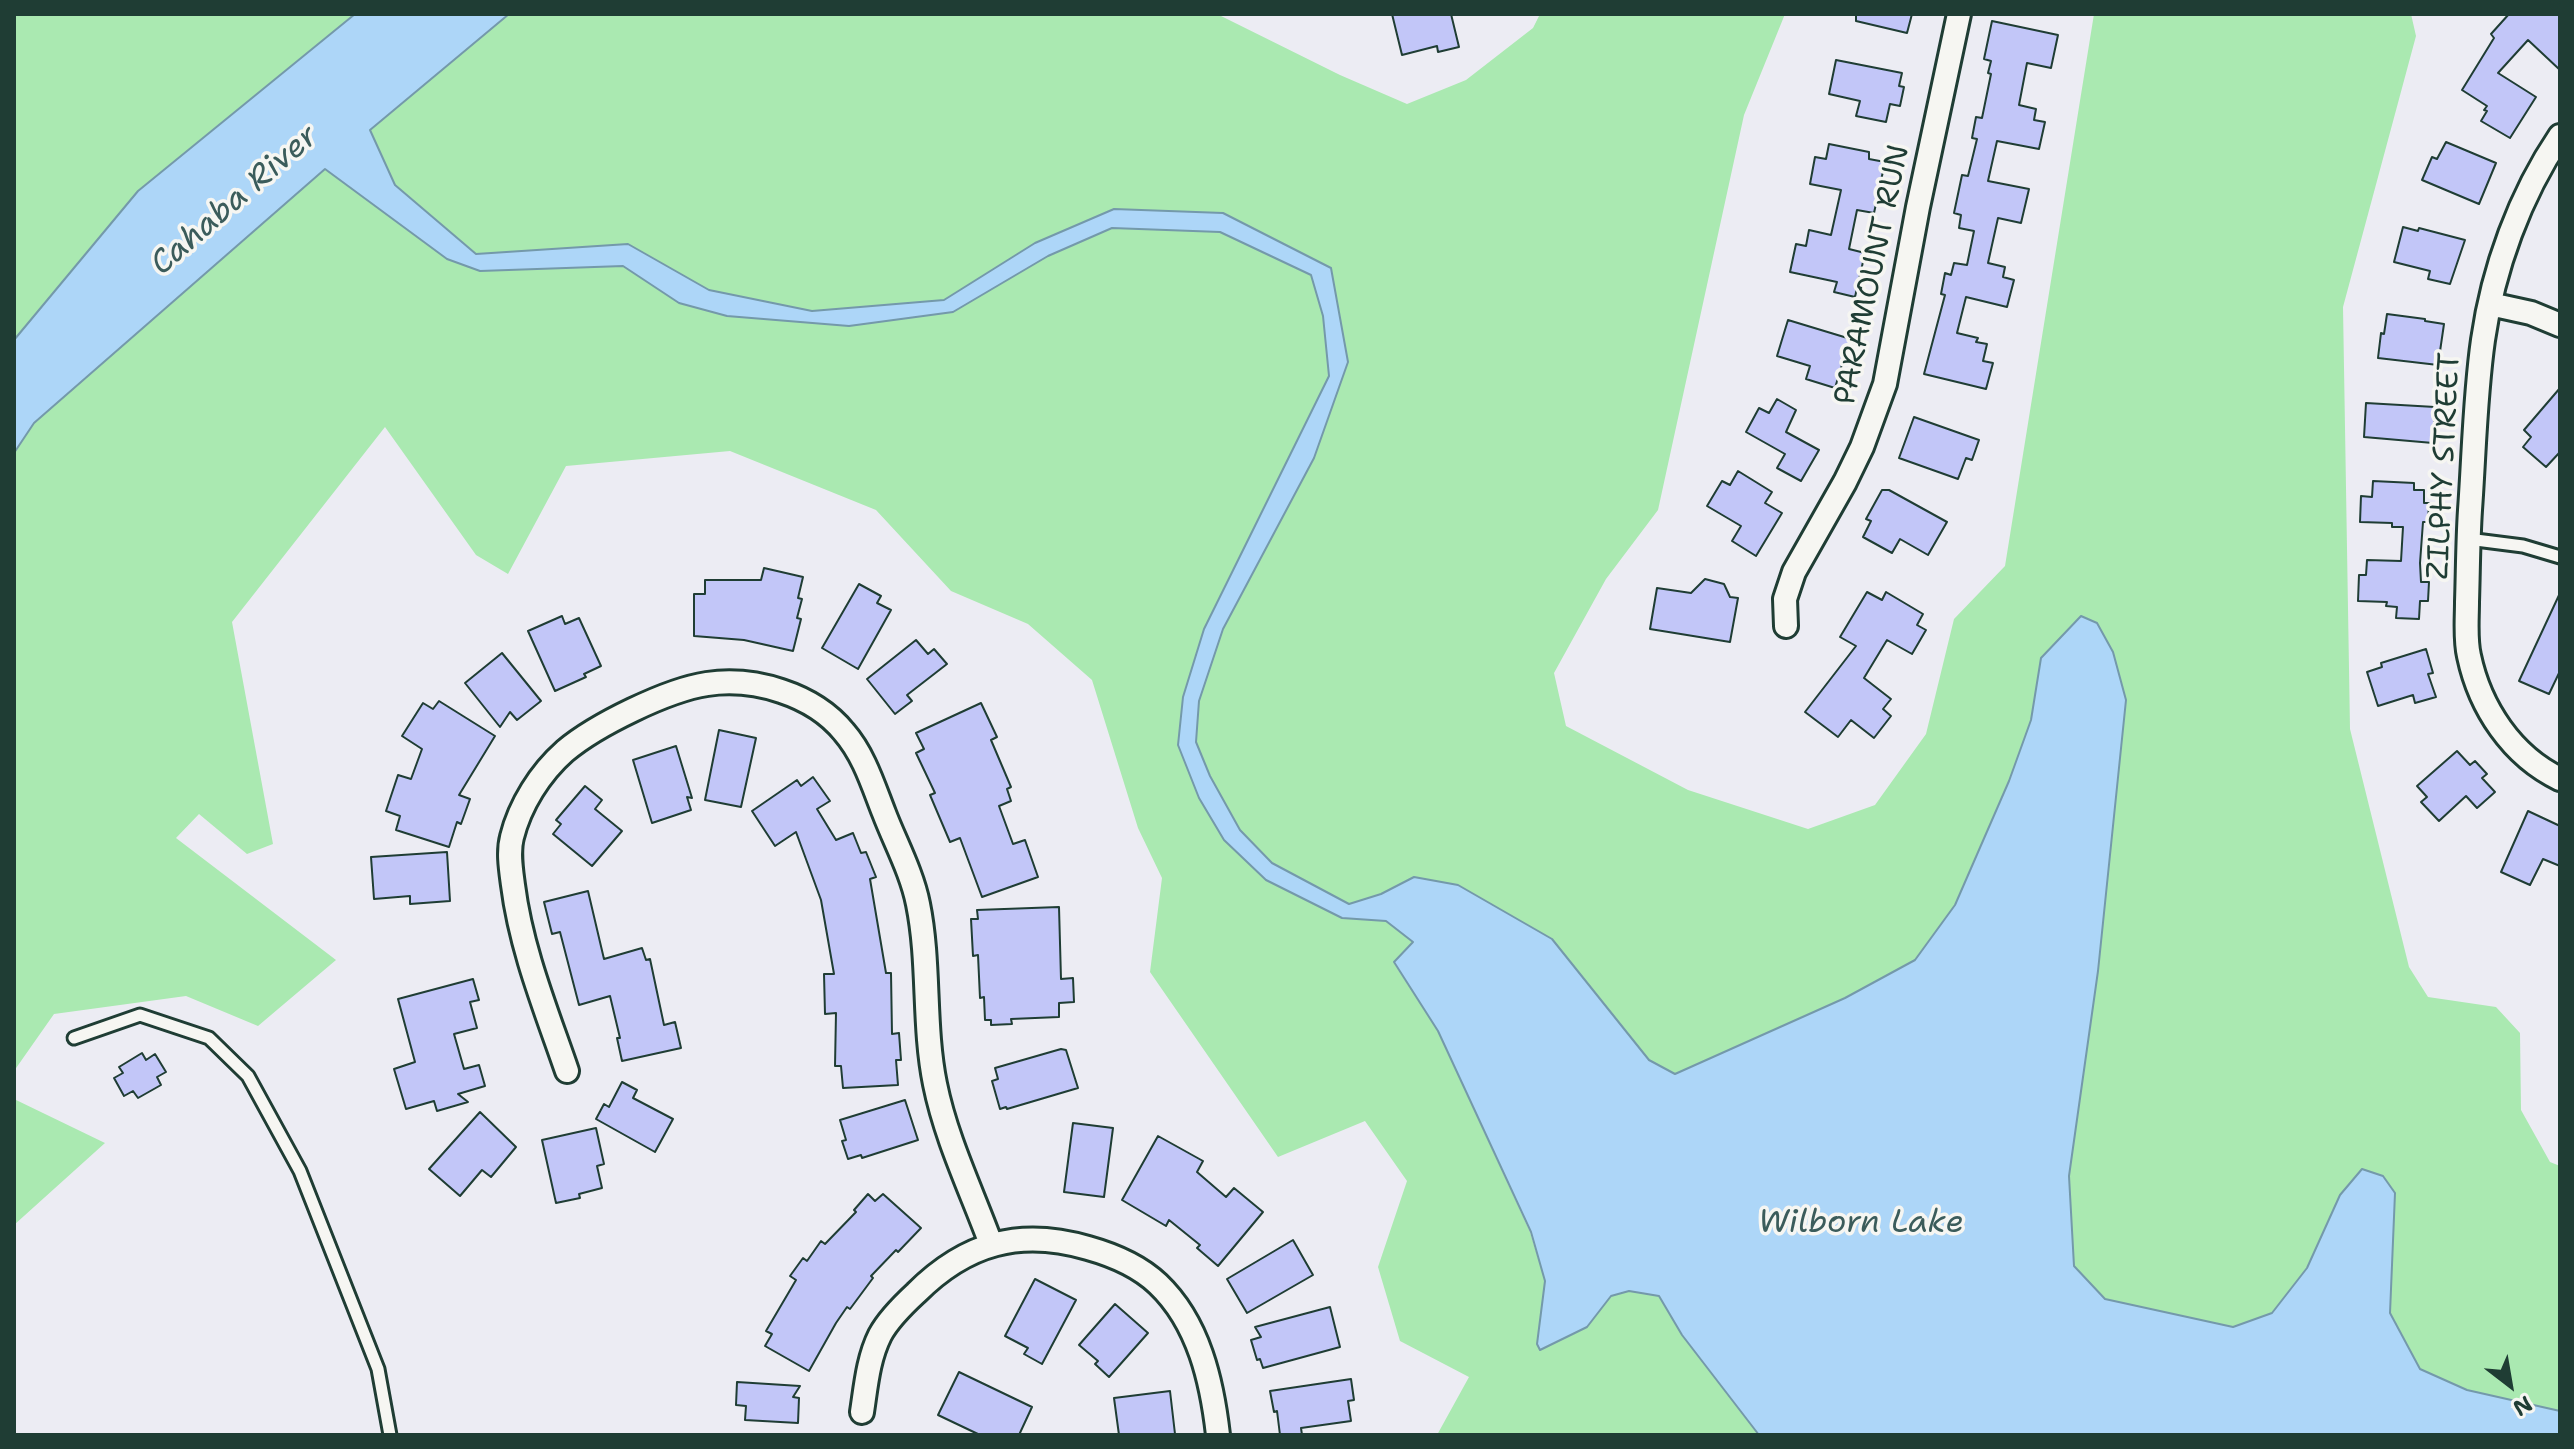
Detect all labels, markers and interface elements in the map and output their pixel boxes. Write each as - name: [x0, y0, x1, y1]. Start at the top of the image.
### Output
- water label: Cahaba River: [143, 118, 327, 284]
- street label: PARAMOUNT RUN: [1828, 142, 1918, 408]
- street label: ZILPHY STREET: [2421, 352, 2469, 580]
- water label: Wilborn Lake: [1758, 1205, 1964, 1243]
- north arrow: [2470, 1345, 2550, 1425]
- text: N: [2508, 1389, 2538, 1423]

